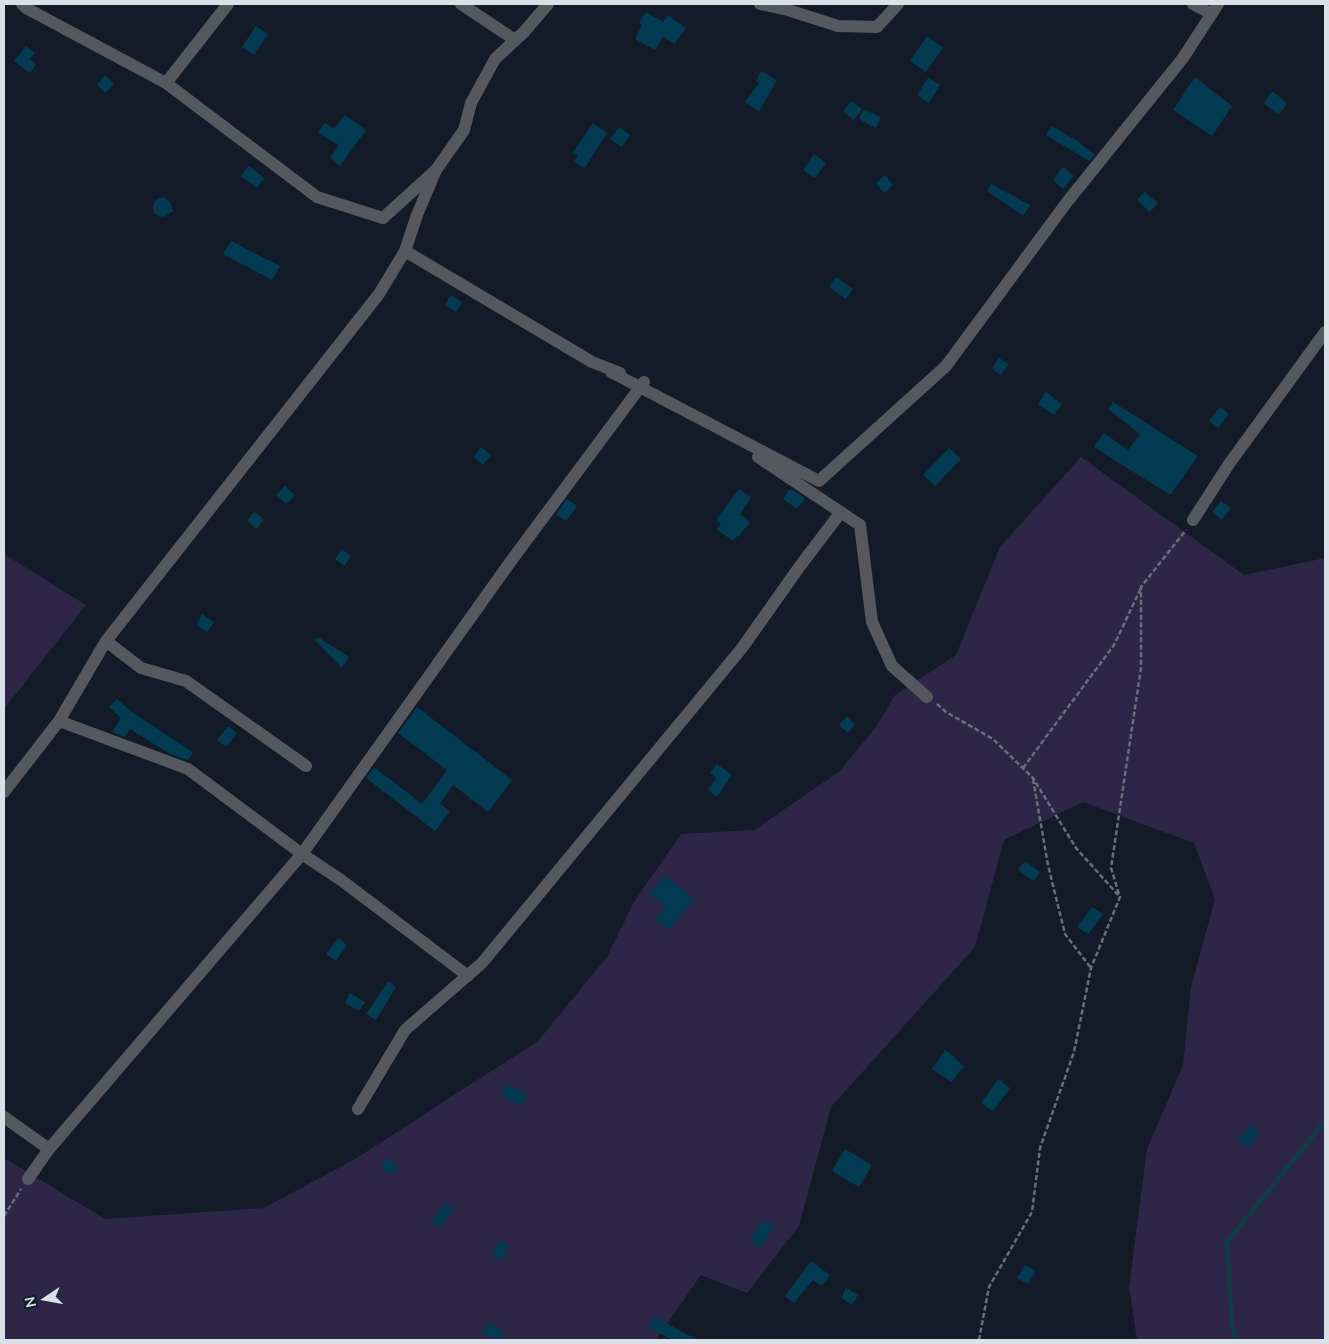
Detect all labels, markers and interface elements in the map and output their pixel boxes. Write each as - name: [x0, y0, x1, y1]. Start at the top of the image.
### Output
- north arrow: [20, 1274, 70, 1324]
- text: N: [20, 1295, 40, 1309]

